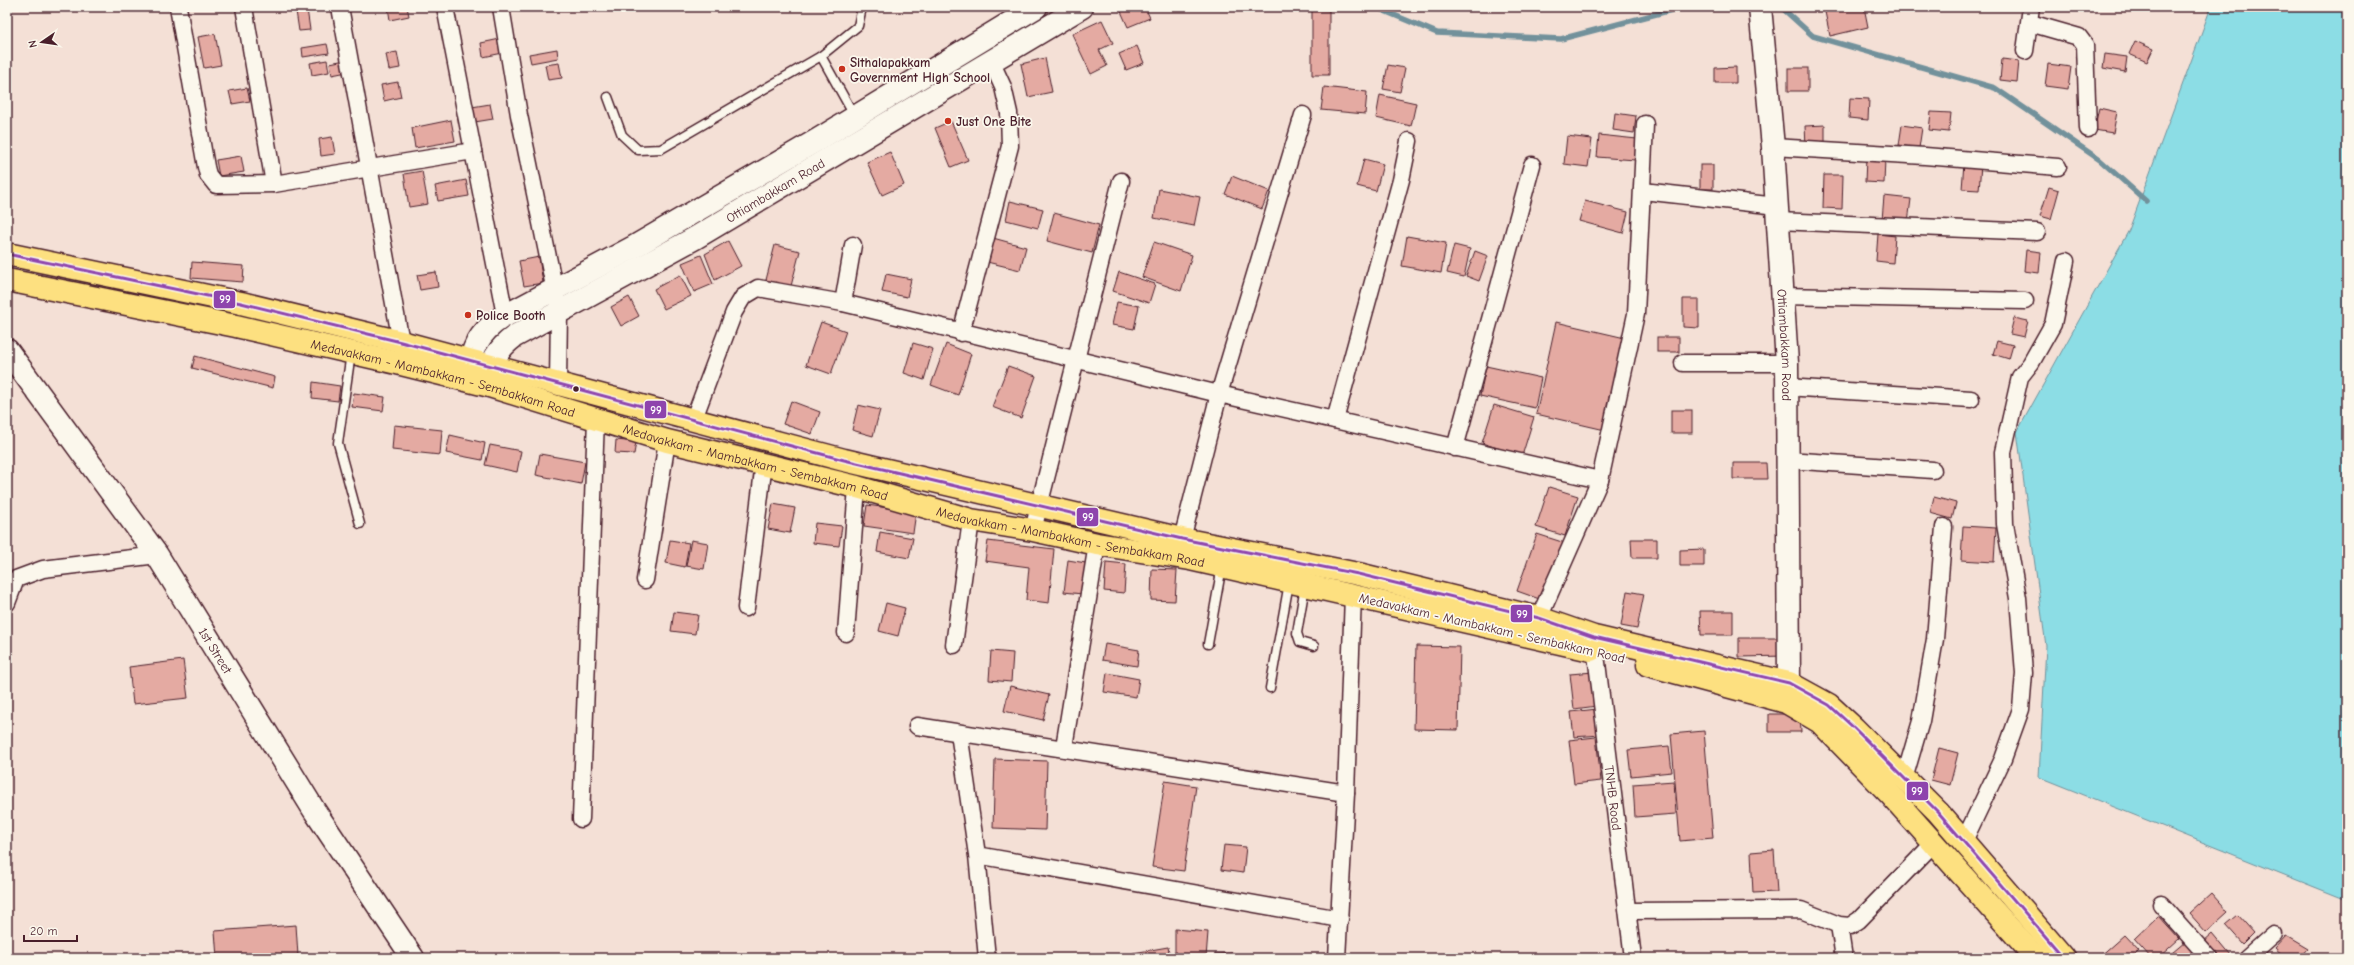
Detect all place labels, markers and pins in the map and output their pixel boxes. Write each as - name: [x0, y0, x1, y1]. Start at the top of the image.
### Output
- place label: Sithalapakkam Government High School: [850, 55, 990, 85]
- marker: Sithalapakkam Government High School: [837, 64, 847, 74]
- place label: Just One Bite: [956, 114, 1032, 129]
- marker: Just One Bite: [943, 116, 953, 126]
- place label: Police Booth: [476, 308, 546, 323]
- marker: Police Booth: [463, 310, 473, 320]
- unlabelled marker: [571, 384, 581, 394]

